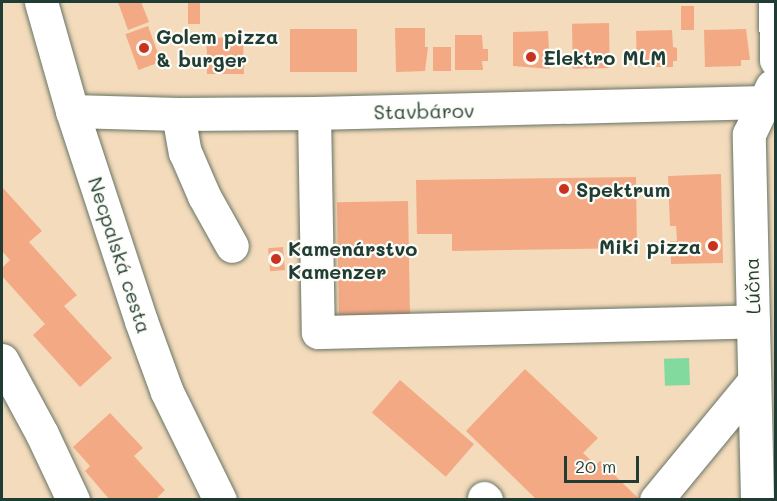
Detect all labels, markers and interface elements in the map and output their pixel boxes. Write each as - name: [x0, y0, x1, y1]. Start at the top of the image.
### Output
- place label: Golem pizza & burger: [156, 24, 278, 71]
- marker: Golem pizza & burger: [137, 41, 151, 55]
- place label: Elektro MLM: [543, 45, 666, 69]
- marker: Elektro MLM: [524, 50, 538, 64]
- street label: Stavbárov: [373, 98, 475, 124]
- street label: Necpalská cesta: [83, 174, 157, 336]
- place label: Spektrum: [576, 177, 670, 201]
- marker: Spektrum: [557, 182, 571, 196]
- place label: Miki pizza: [599, 234, 701, 258]
- place label: Kamenárstvo Kamenzer: [288, 236, 417, 283]
- marker: Miki pizza: [706, 239, 720, 253]
- marker: Kamenárstvo Kamenzer: [269, 252, 283, 266]
- street label: Lúčna: [739, 257, 765, 315]
- scale bar: [567, 444, 642, 482]
- text: 20 m: [575, 454, 616, 478]

